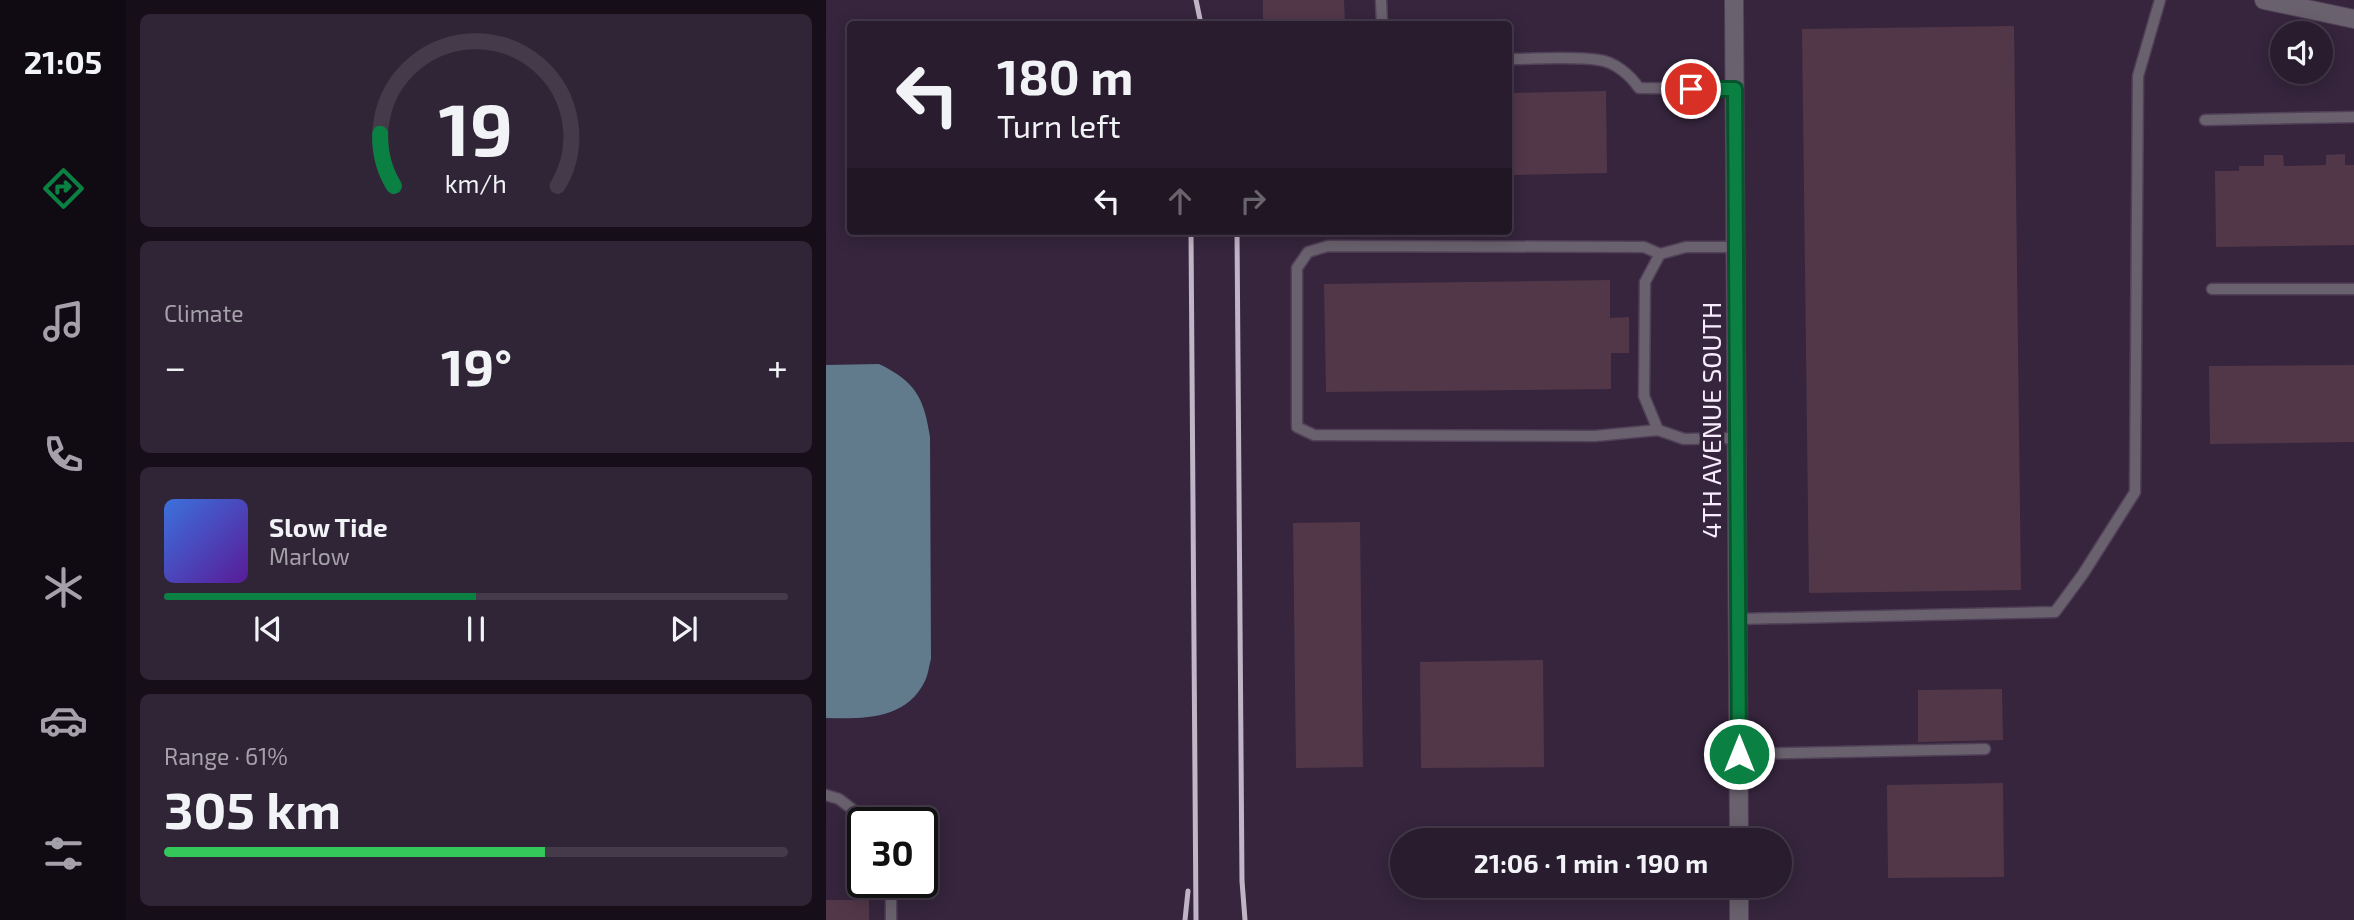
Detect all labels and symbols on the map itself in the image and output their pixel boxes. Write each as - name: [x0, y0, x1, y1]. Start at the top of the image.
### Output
- pin: [1661, 59, 1721, 119]
- street label: 4TH AVENUE SOUTH: [1695, 302, 1726, 538]
- position arrow: [1702, 717, 1776, 791]
- speed limit sign: 30: [847, 807, 938, 898]

